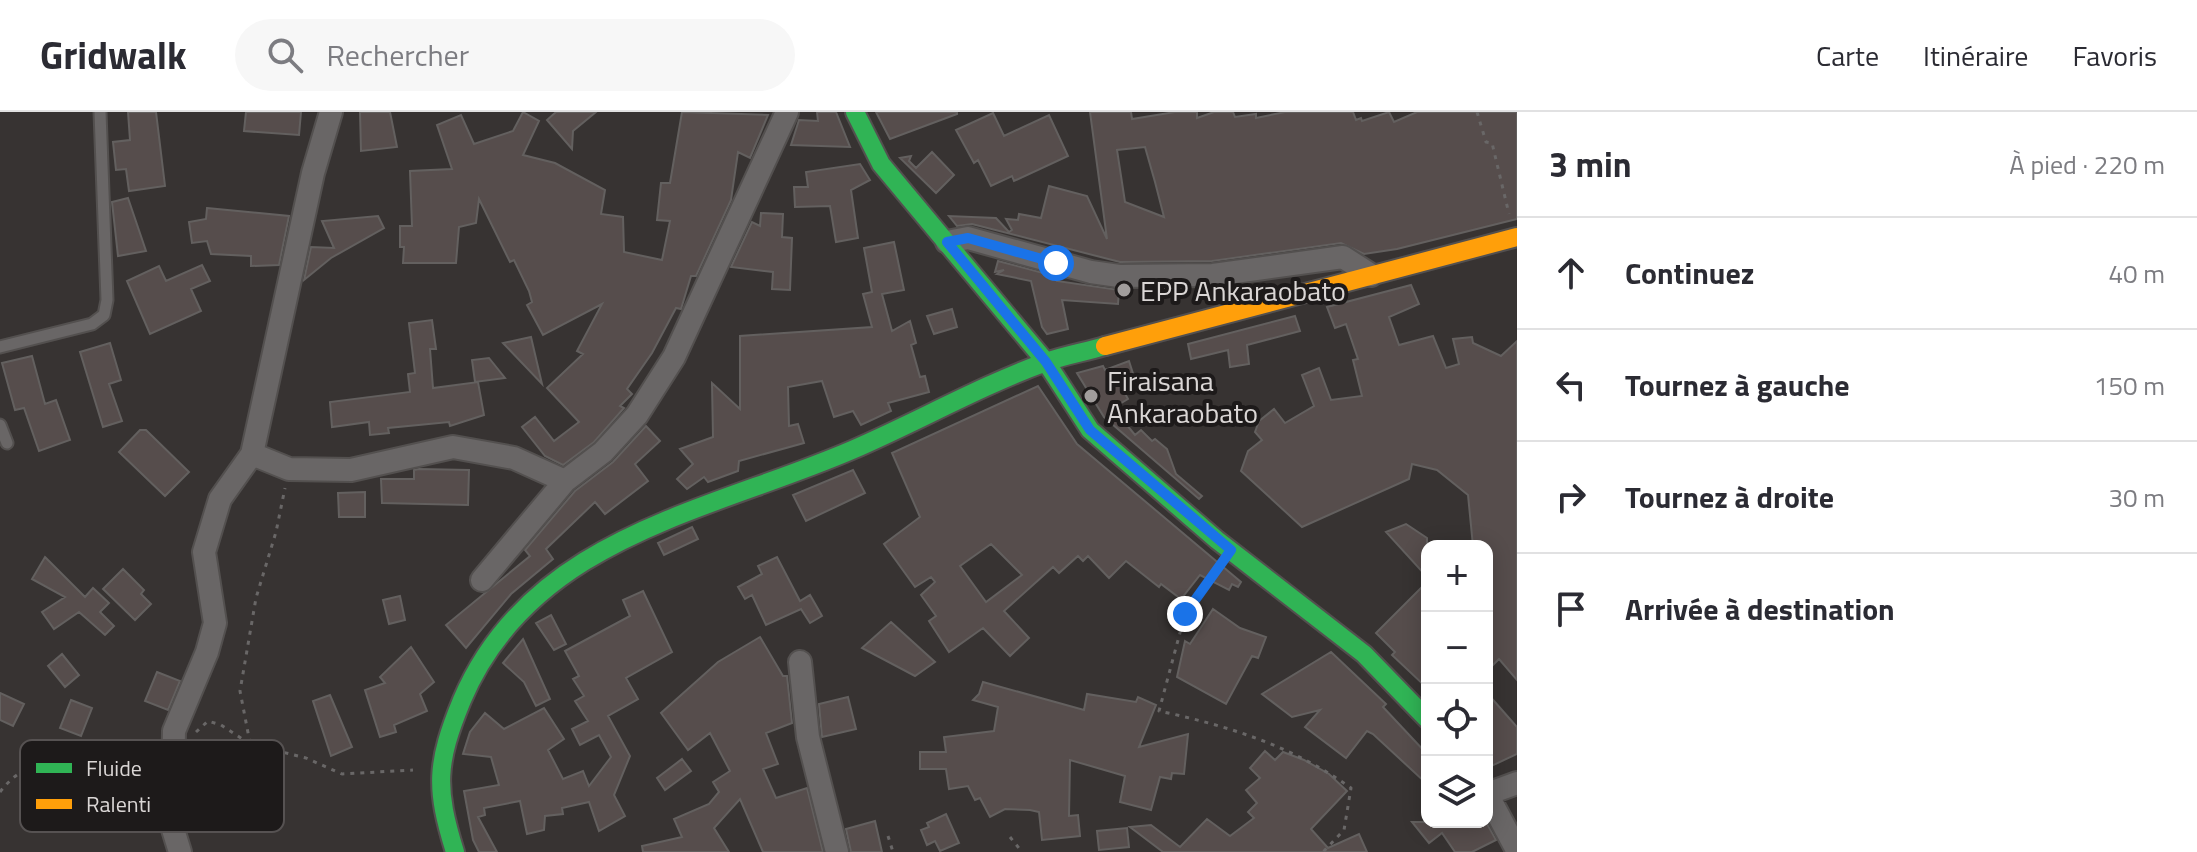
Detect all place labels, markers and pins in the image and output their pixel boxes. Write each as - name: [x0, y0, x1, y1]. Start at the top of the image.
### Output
- place label: EPP Ankaraobato: [1140, 269, 1346, 312]
- marker: EPP Ankaraobato: [1115, 281, 1133, 299]
- place label: Firaisana Ankaraobato: [1107, 359, 1258, 434]
- marker: Firaisana Ankaraobato: [1082, 387, 1100, 405]

